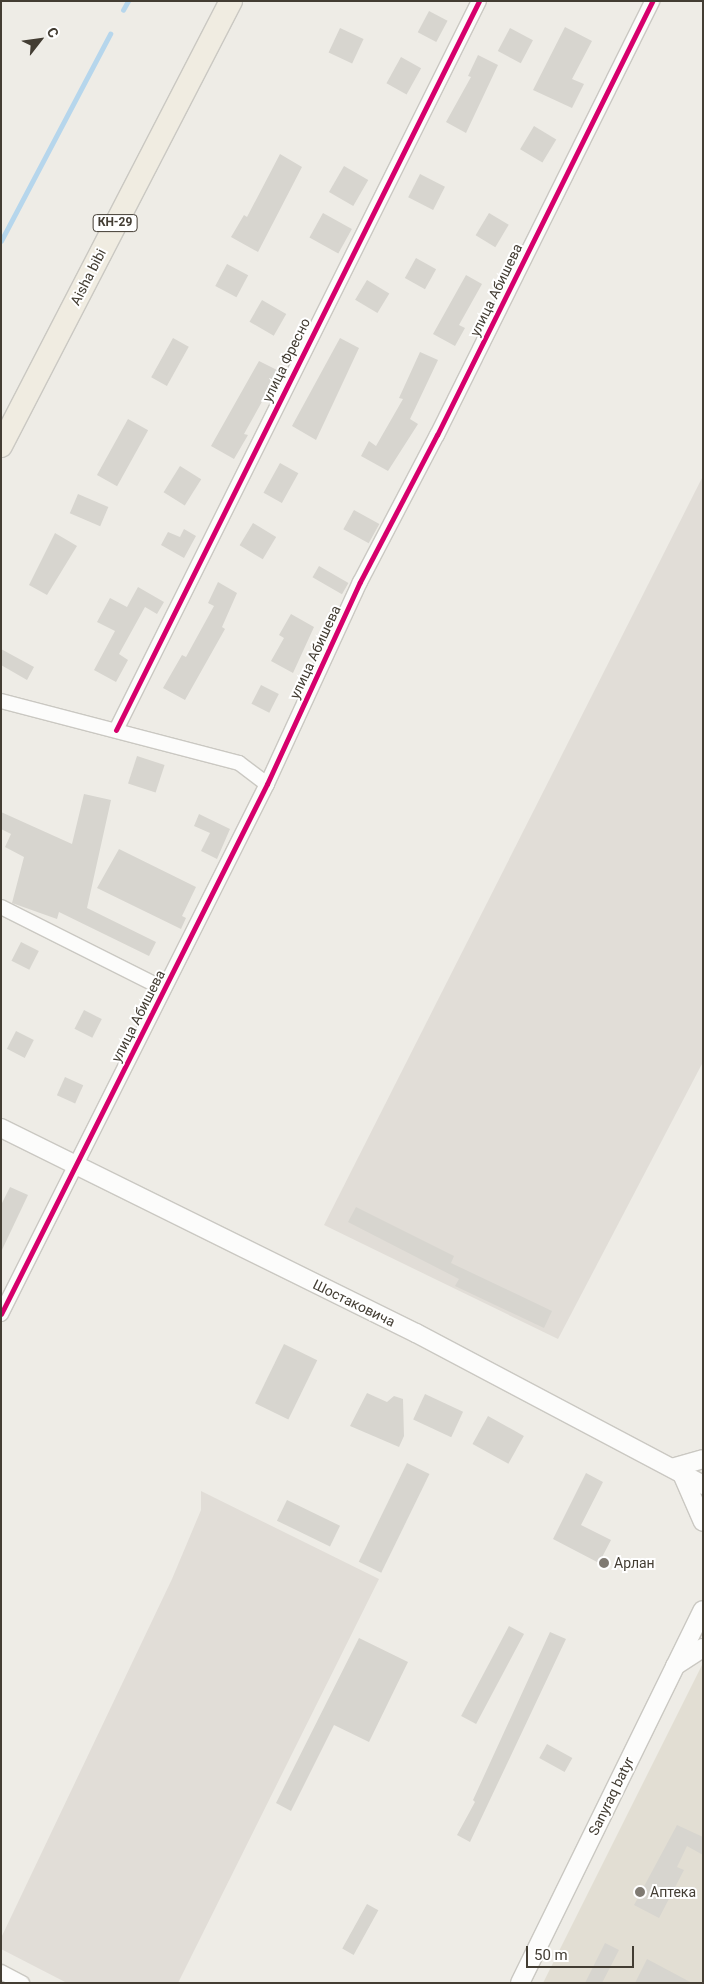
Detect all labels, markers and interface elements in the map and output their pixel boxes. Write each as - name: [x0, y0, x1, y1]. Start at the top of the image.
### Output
- north arrow: [15, 15, 65, 65]
- text: С: [44, 25, 62, 40]
- road number: КН-29: [92, 214, 138, 232]
- street label: улица Абишева: [466, 241, 526, 339]
- street label: Aisha bibi: [67, 246, 109, 308]
- street label: улица Фресно: [258, 315, 314, 405]
- street label: улица Абишева: [286, 603, 344, 701]
- street label: улица Абишева: [108, 967, 168, 1065]
- street label: Шостаковича: [310, 1276, 398, 1330]
- place label: Арлан: [614, 1555, 655, 1571]
- marker: Арлан: [598, 1557, 610, 1569]
- street label: Sanyraq batyr: [585, 1754, 637, 1838]
- place label: Аптека: [650, 1884, 696, 1900]
- marker: Аптека: [634, 1886, 646, 1898]
- scale bar: [529, 1936, 636, 1968]
- text: 50 m: [534, 1946, 568, 1964]

